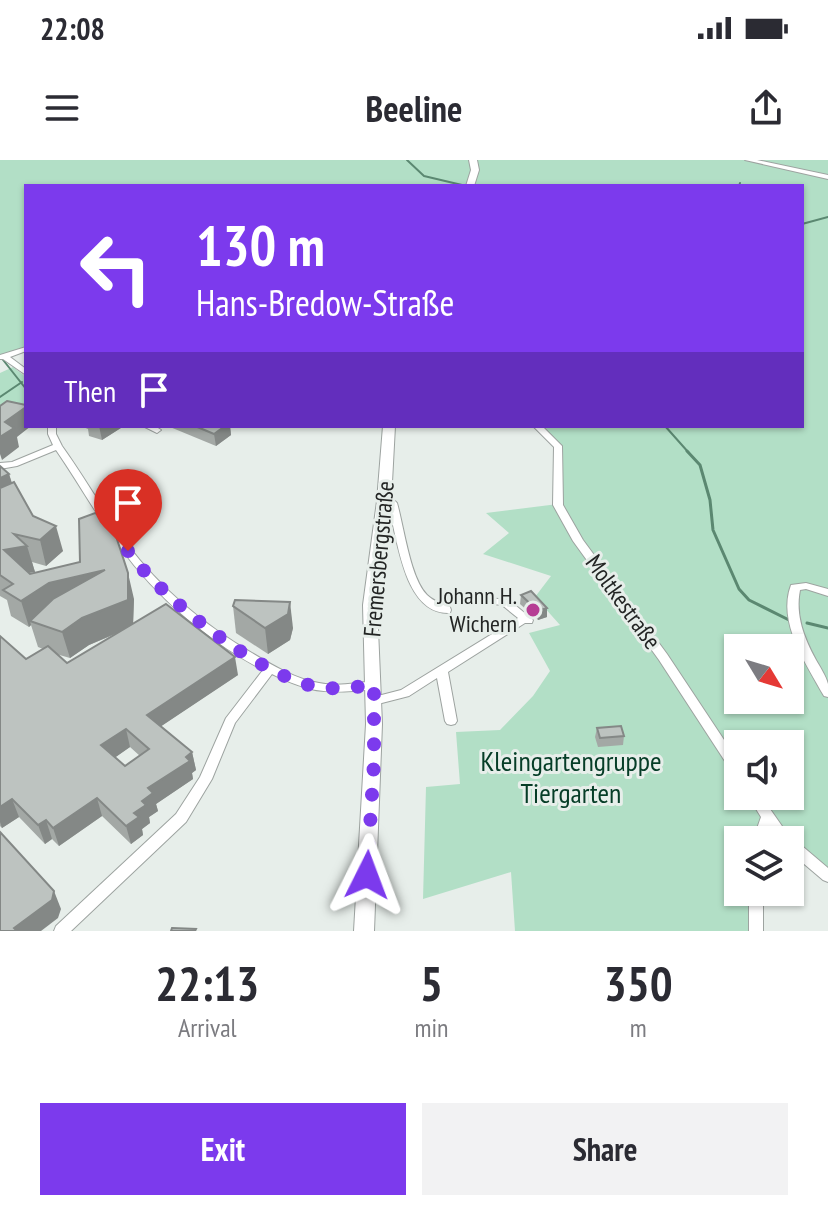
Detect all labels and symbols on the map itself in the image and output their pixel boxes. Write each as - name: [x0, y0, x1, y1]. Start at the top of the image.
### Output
- pin: [94, 469, 162, 551]
- street label: Fremersbergstraße: [356, 480, 401, 638]
- street label: Moltkestraße: [579, 548, 668, 655]
- place label: Johann H. Wichern: [436, 580, 517, 639]
- marker: Johann H. Wichern: [524, 601, 542, 619]
- north arrow: [724, 634, 804, 714]
- park label: Kleingartengruppe Tiergarten: [480, 742, 662, 811]
- position arrow: [325, 833, 409, 917]

